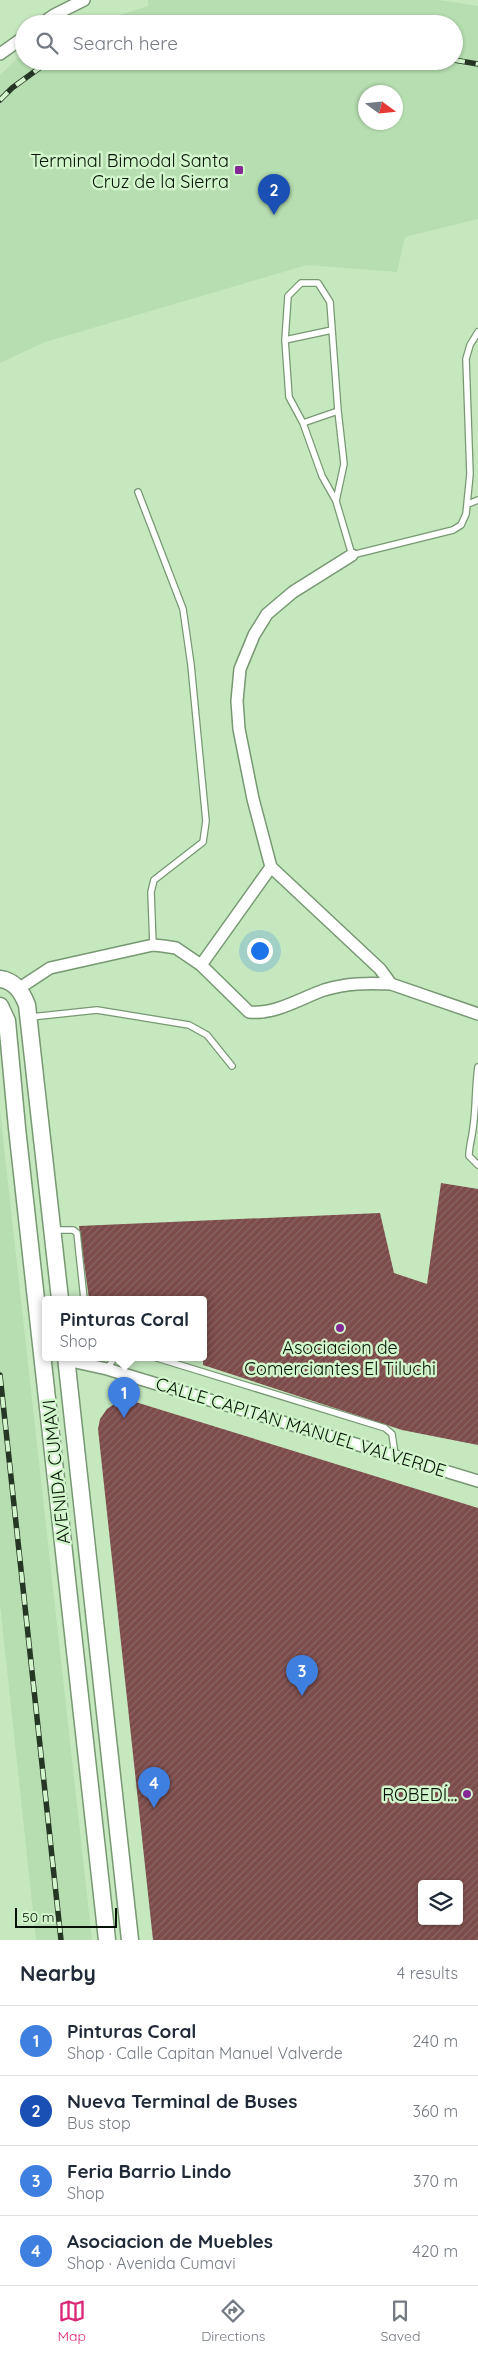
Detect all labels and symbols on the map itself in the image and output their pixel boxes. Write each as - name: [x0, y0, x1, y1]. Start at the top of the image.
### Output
- north arrow: [358, 85, 403, 130]
- place label: Terminal Bimodal Santa Cruz de la Sierra: [30, 149, 229, 193]
- marker: Terminal Bimodal Santa Cruz de la Sierra: [233, 164, 245, 176]
- pin: 2: [258, 174, 290, 215]
- your location: [247, 938, 273, 964]
- marker: Asociacion de Comerciantes El Tiluchi: [334, 1322, 346, 1334]
- place label: Asociacion de Comerciantes El Tiluchi: [244, 1336, 436, 1380]
- street label: CALLE CAPITAN MANUEL VALVERDE: [153, 1372, 449, 1482]
- pin: 1: [108, 1377, 140, 1418]
- street label: AVENIDA CUMAVI: [37, 1399, 75, 1545]
- pin: 3: [286, 1655, 318, 1696]
- pin: 4: [138, 1767, 170, 1808]
- place label: ROBEDÍ...: [382, 1783, 457, 1806]
- marker: ROBEDÍ...: [461, 1788, 473, 1800]
- scale bar: [15, 1905, 118, 1928]

